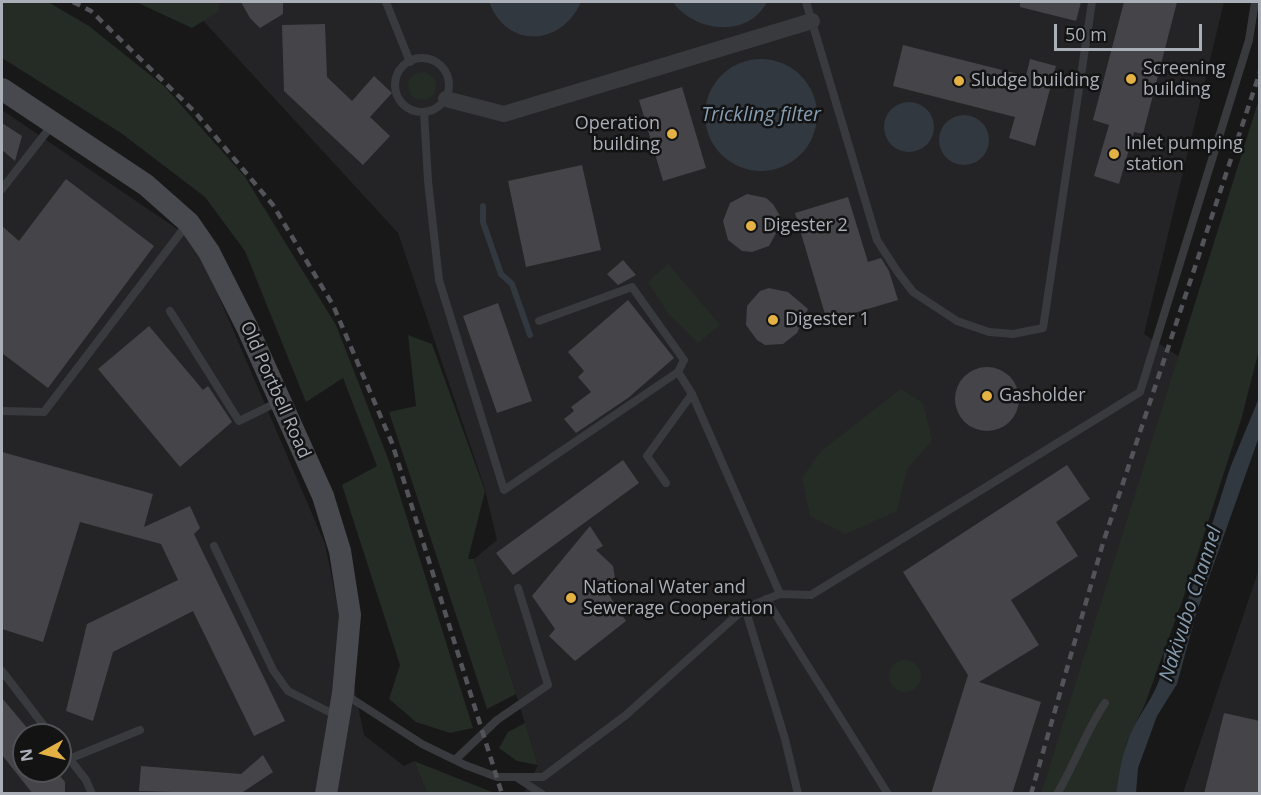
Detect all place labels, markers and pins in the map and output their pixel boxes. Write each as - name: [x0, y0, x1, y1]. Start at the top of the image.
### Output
- place label: Screening building: [1143, 58, 1225, 100]
- place label: Sludge building: [971, 70, 1100, 92]
- marker: Screening building: [1124, 72, 1138, 86]
- marker: Sludge building: [952, 74, 966, 88]
- place label: Operation building: [575, 113, 660, 156]
- marker: Operation building: [665, 127, 679, 141]
- place label: Inlet pumping station: [1126, 133, 1243, 176]
- marker: Inlet pumping station: [1107, 147, 1121, 161]
- place label: Digester 2: [763, 215, 848, 237]
- marker: Digester 2: [744, 219, 758, 233]
- place label: Digester 1: [785, 309, 870, 331]
- marker: Digester 1: [766, 313, 780, 327]
- place label: Gasholder: [999, 385, 1086, 407]
- marker: Gasholder: [980, 389, 994, 403]
- place label: National Water and Sewerage Cooperation: [583, 577, 773, 620]
- marker: National Water and Sewerage Cooperation: [564, 591, 578, 605]

